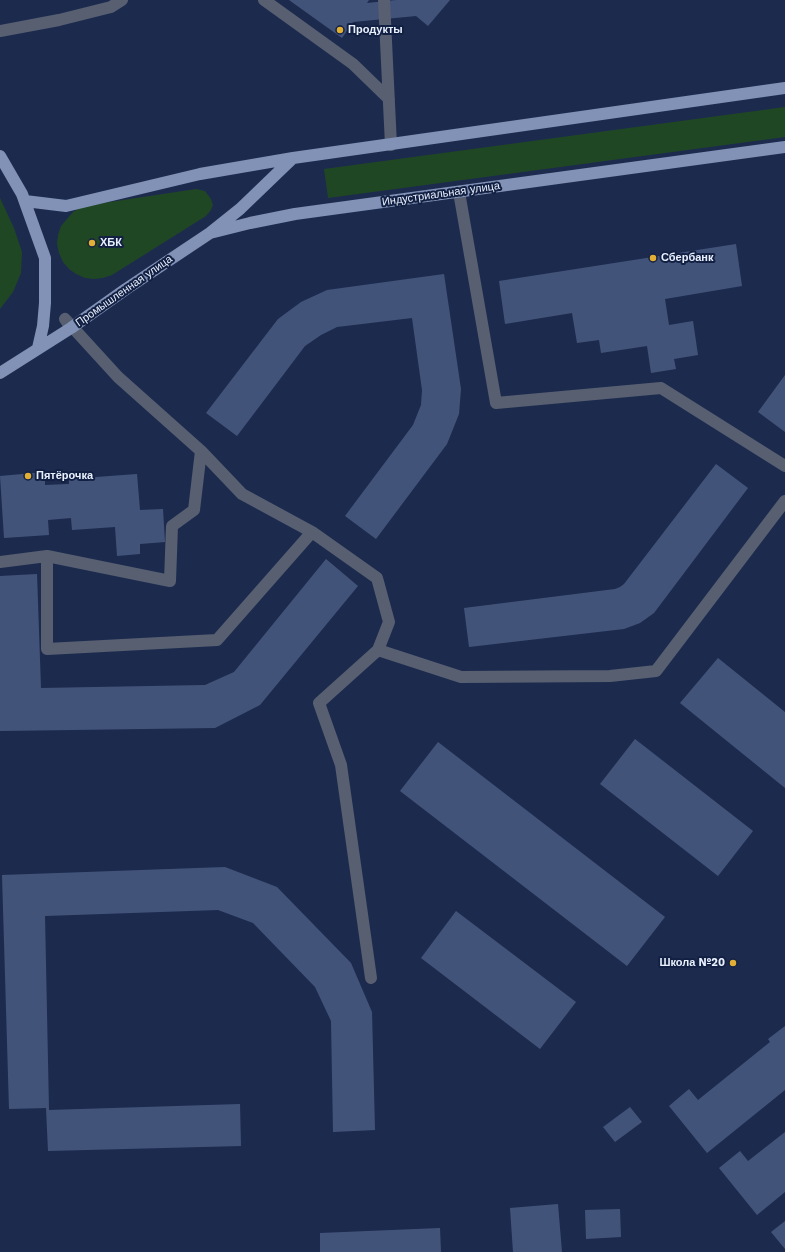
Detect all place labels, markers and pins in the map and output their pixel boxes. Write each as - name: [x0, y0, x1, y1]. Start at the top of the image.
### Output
- place label: Продукты: [348, 23, 403, 37]
- marker: Продукты: [335, 25, 345, 35]
- place label: ХБК: [100, 236, 122, 250]
- marker: ХБК: [87, 238, 97, 248]
- place label: Сбербанк: [661, 251, 713, 265]
- marker: Сбербанк: [648, 253, 658, 263]
- place label: Пятёрочка: [36, 469, 93, 483]
- marker: Пятёрочка: [23, 471, 33, 481]
- place label: Школа №20: [659, 956, 725, 970]
- marker: Школа №20: [728, 958, 738, 968]

